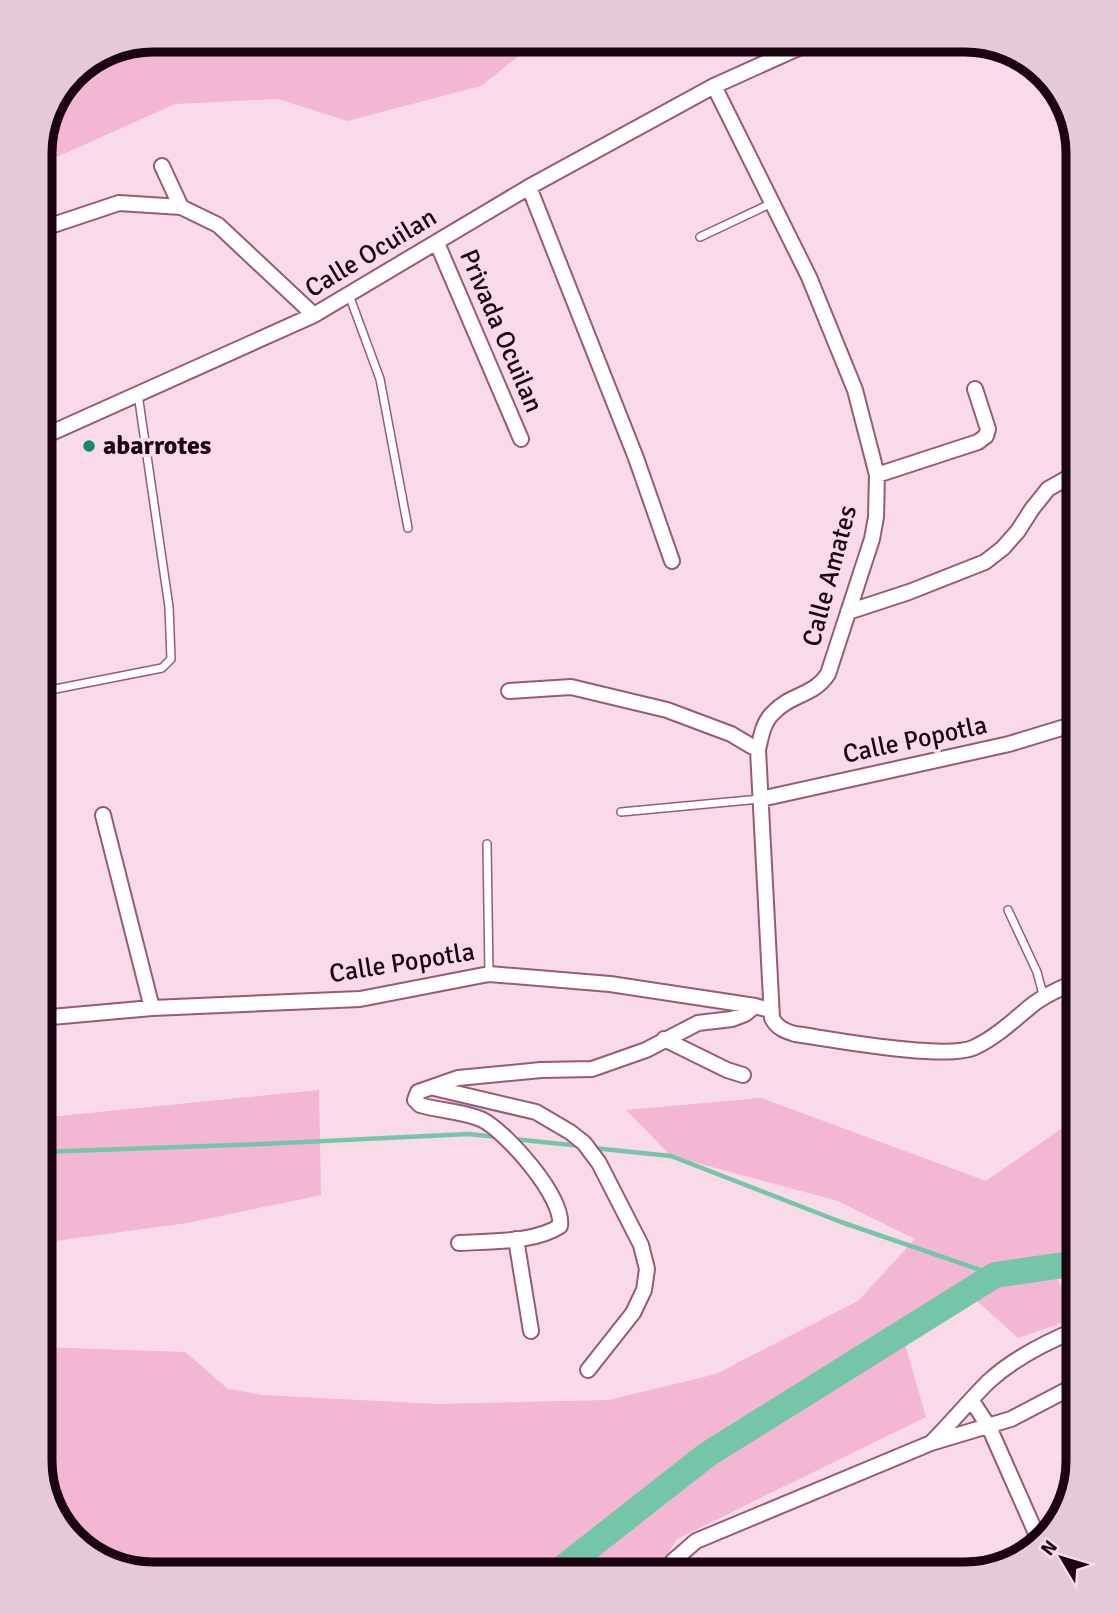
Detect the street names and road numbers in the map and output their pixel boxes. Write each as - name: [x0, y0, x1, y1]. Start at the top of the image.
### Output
- street label: Calle Ocuilan: [299, 201, 443, 305]
- street label: Privada Ocuilan: [452, 245, 550, 417]
- street label: Calle Amates: [796, 502, 864, 650]
- street label: Calle Popotla: [840, 709, 990, 771]
- street label: Calle Popotla: [327, 936, 477, 990]

